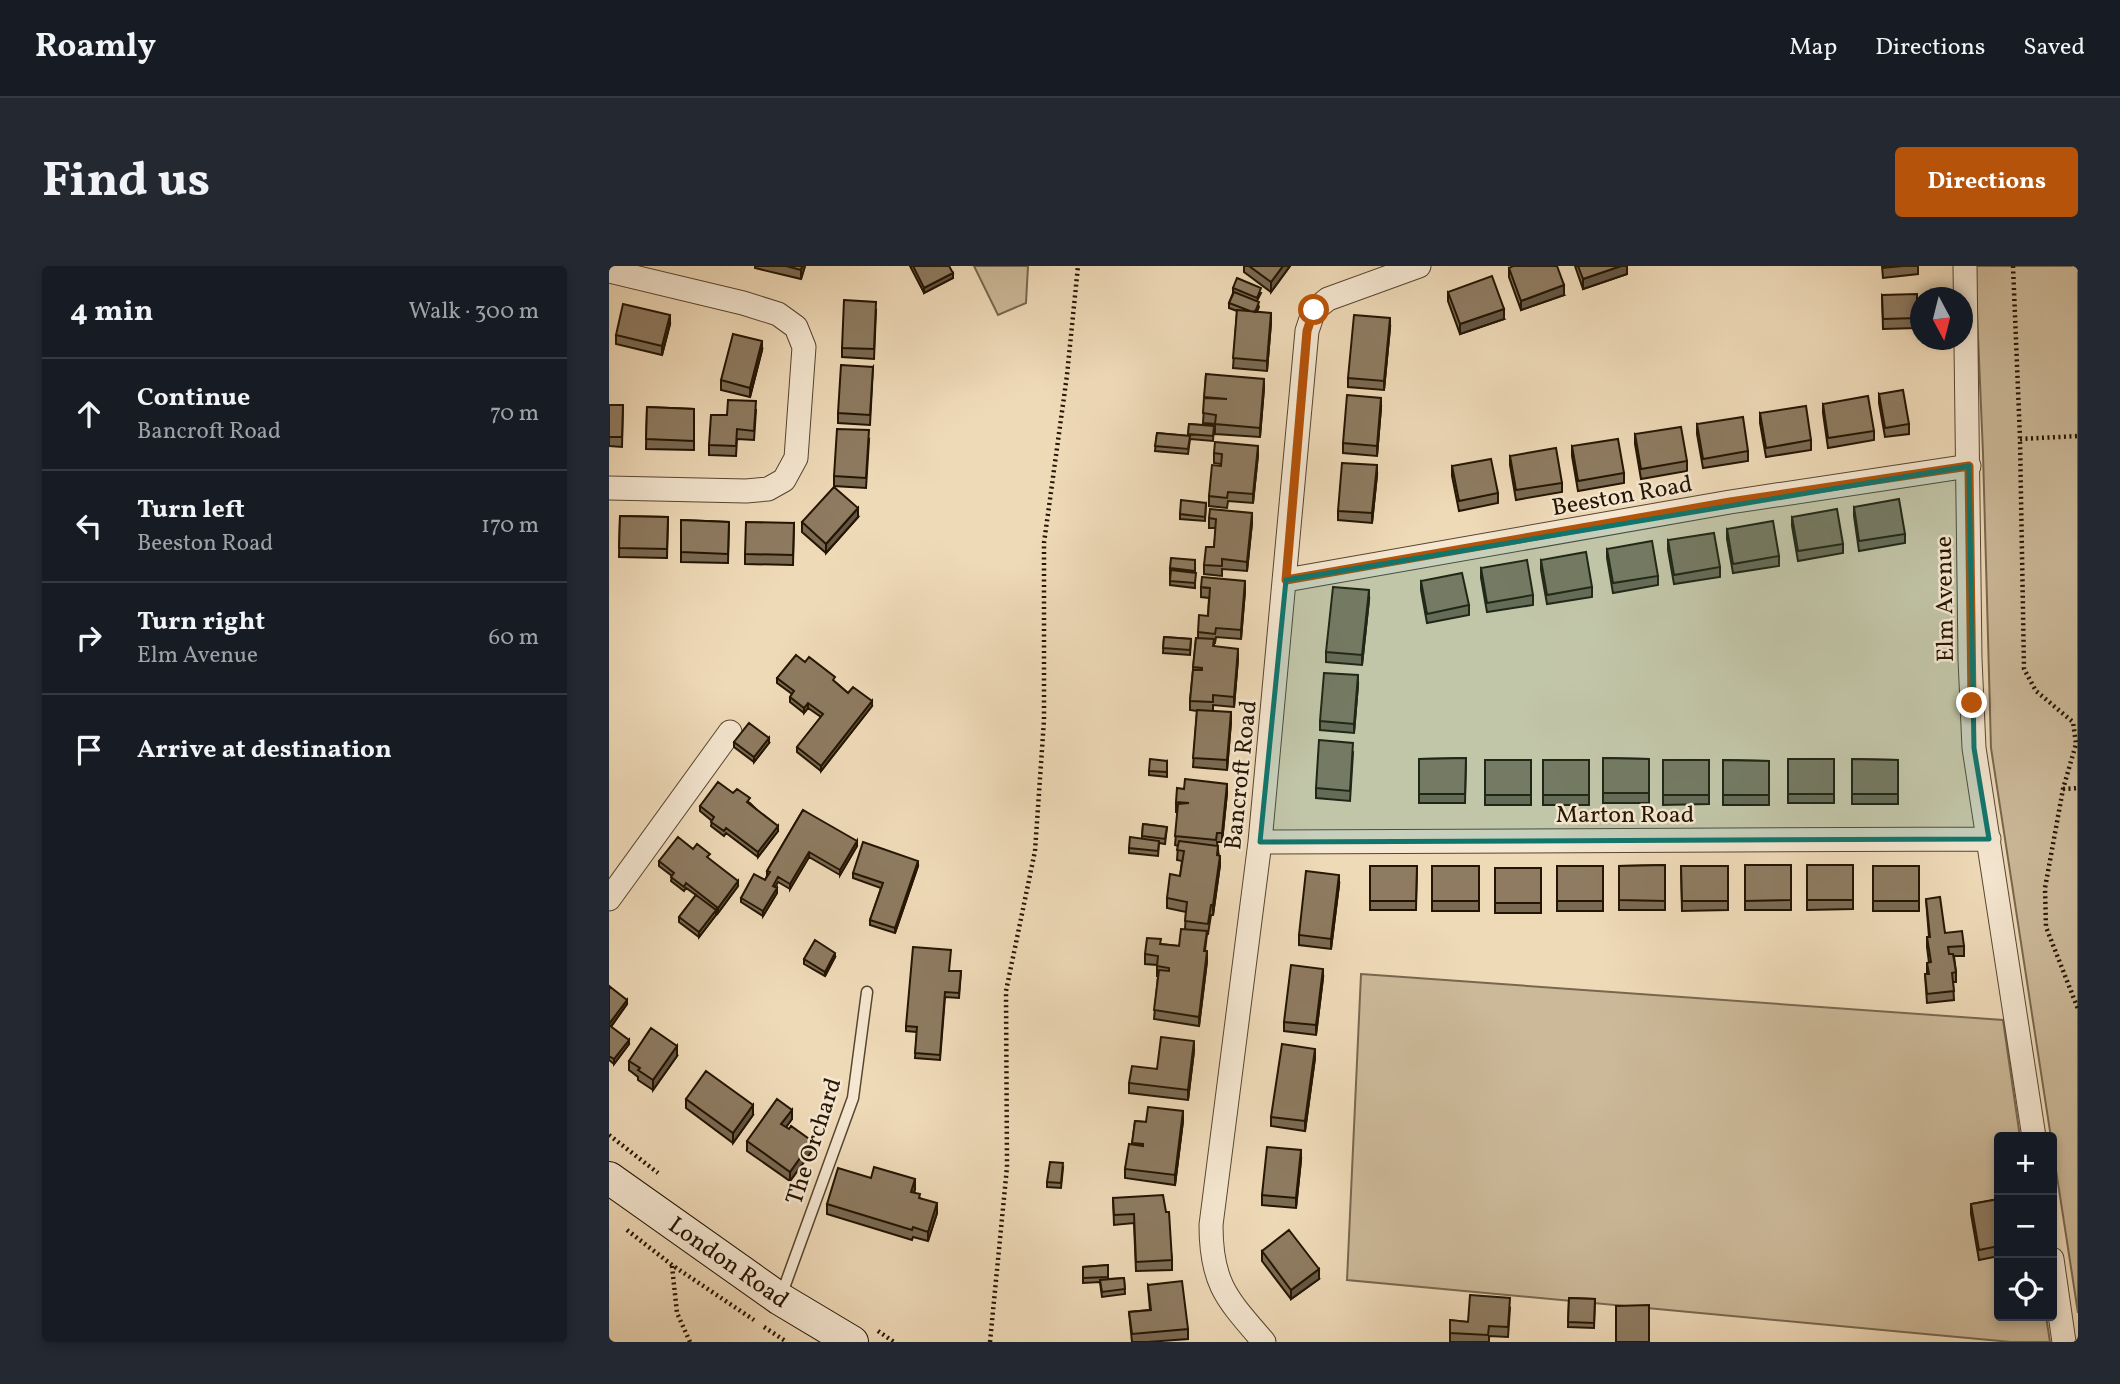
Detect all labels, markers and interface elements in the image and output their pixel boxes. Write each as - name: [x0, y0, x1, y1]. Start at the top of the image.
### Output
- text: Roamly: [35, 25, 156, 71]
- text: Map: [1789, 31, 1837, 65]
- text: Directions: [1875, 31, 1985, 65]
- text: Saved: [2023, 31, 2085, 65]
- button: Directions: [1895, 147, 2078, 217]
- text: Find us: [42, 148, 210, 217]
- north arrow: [1910, 287, 1973, 350]
- text: 4 min: [70, 291, 154, 333]
- route start: [1298, 294, 1329, 325]
- text: Walk · 300 m: [409, 296, 539, 328]
- text: Continue: [137, 380, 250, 416]
- icon: ahead: [70, 395, 108, 433]
- text: 70 m: [490, 398, 539, 430]
- text: Bancroft Road: [137, 416, 281, 448]
- street label: Beeston Road: [1549, 468, 1695, 526]
- text: Turn left: [137, 492, 245, 528]
- icon: left: [70, 507, 108, 545]
- text: 170 m: [481, 510, 539, 542]
- text: Beeston Road: [137, 528, 273, 560]
- street label: Elm Avenue: [1928, 536, 1964, 662]
- text: Turn right: [137, 604, 265, 640]
- icon: right: [70, 619, 108, 657]
- text: 60 m: [489, 622, 539, 654]
- text: Elm Avenue: [137, 640, 258, 672]
- route end: [1956, 687, 1987, 718]
- street label: Bancroft Road: [1217, 699, 1267, 852]
- icon: arrive: [70, 731, 108, 769]
- text: Arrive at destination: [137, 732, 392, 768]
- street label: Marton Road: [1556, 799, 1694, 833]
- street label: The Orchard: [778, 1074, 851, 1209]
- map controls: [1994, 1132, 2057, 1321]
- button: +: [1994, 1132, 2057, 1195]
- button: −: [1994, 1195, 2057, 1258]
- street label: London Road: [661, 1210, 795, 1318]
- button: locate: [1994, 1258, 2057, 1321]

